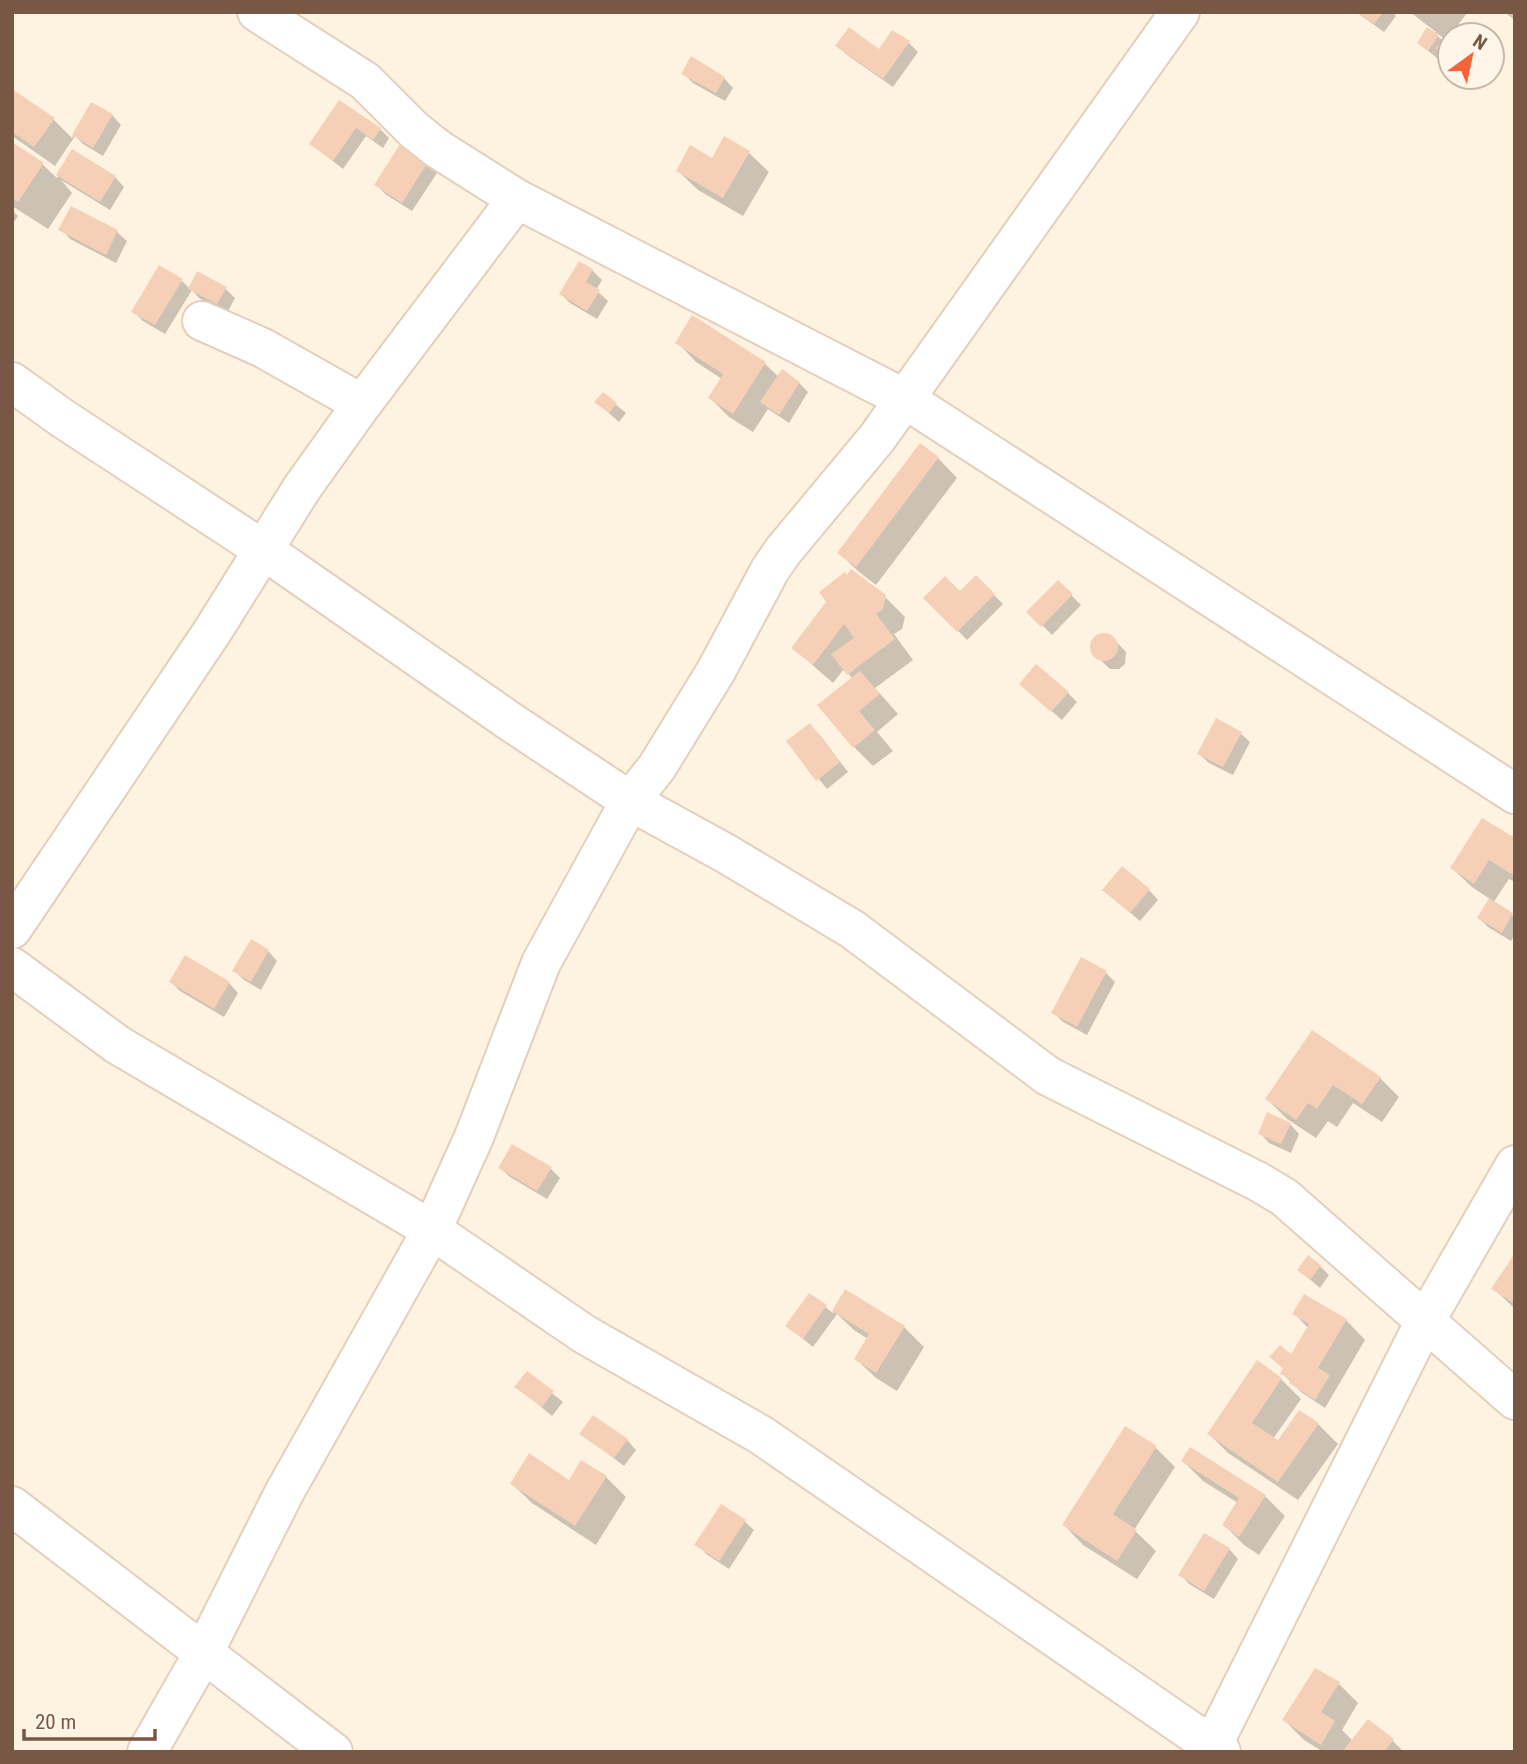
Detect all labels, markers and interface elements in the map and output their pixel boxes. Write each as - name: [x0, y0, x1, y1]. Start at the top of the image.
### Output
- north arrow: [1436, 21, 1506, 91]
- text: N: [1469, 29, 1491, 55]
- scale bar: [24, 1698, 156, 1742]
- text: 20 m: [35, 1710, 76, 1734]

